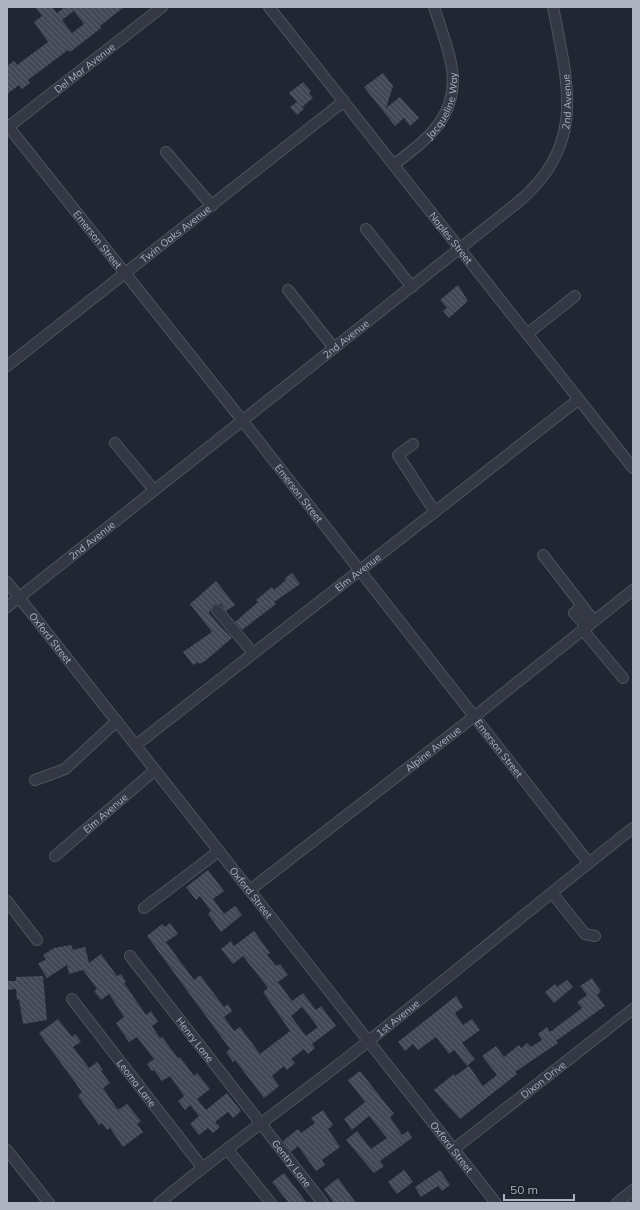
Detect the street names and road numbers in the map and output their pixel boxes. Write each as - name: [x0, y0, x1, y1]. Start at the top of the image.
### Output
- street label: Del Mar Avenue: [52, 40, 118, 96]
- street label: Jacqueline Way: [423, 71, 460, 142]
- street label: 2nd Avenue: [559, 73, 574, 130]
- street label: Twin Oaks Avenue: [138, 202, 213, 266]
- street label: Emerson Street: [71, 208, 125, 272]
- street label: Naples Street: [426, 209, 476, 267]
- street label: 2nd Avenue: [320, 317, 372, 361]
- street label: Emerson Street: [272, 462, 326, 526]
- street label: 2nd Avenue: [66, 518, 118, 563]
- street label: Elm Avenue: [332, 551, 383, 594]
- street label: Oxford Street: [26, 610, 75, 667]
- street label: Emerson Street: [472, 717, 526, 781]
- street label: Alpine Avenue: [403, 723, 463, 775]
- street label: Elm Avenue: [80, 791, 130, 836]
- street label: Oxford Street: [227, 864, 276, 921]
- street label: 1st Avenue: [374, 997, 422, 1039]
- street label: Henry Lane: [173, 1015, 217, 1065]
- street label: Leoma Lane: [114, 1057, 159, 1110]
- street label: Dixon Drive: [518, 1058, 568, 1101]
- street label: Oxford Street: [427, 1119, 476, 1176]
- street label: Gentry Lane: [269, 1137, 314, 1190]

